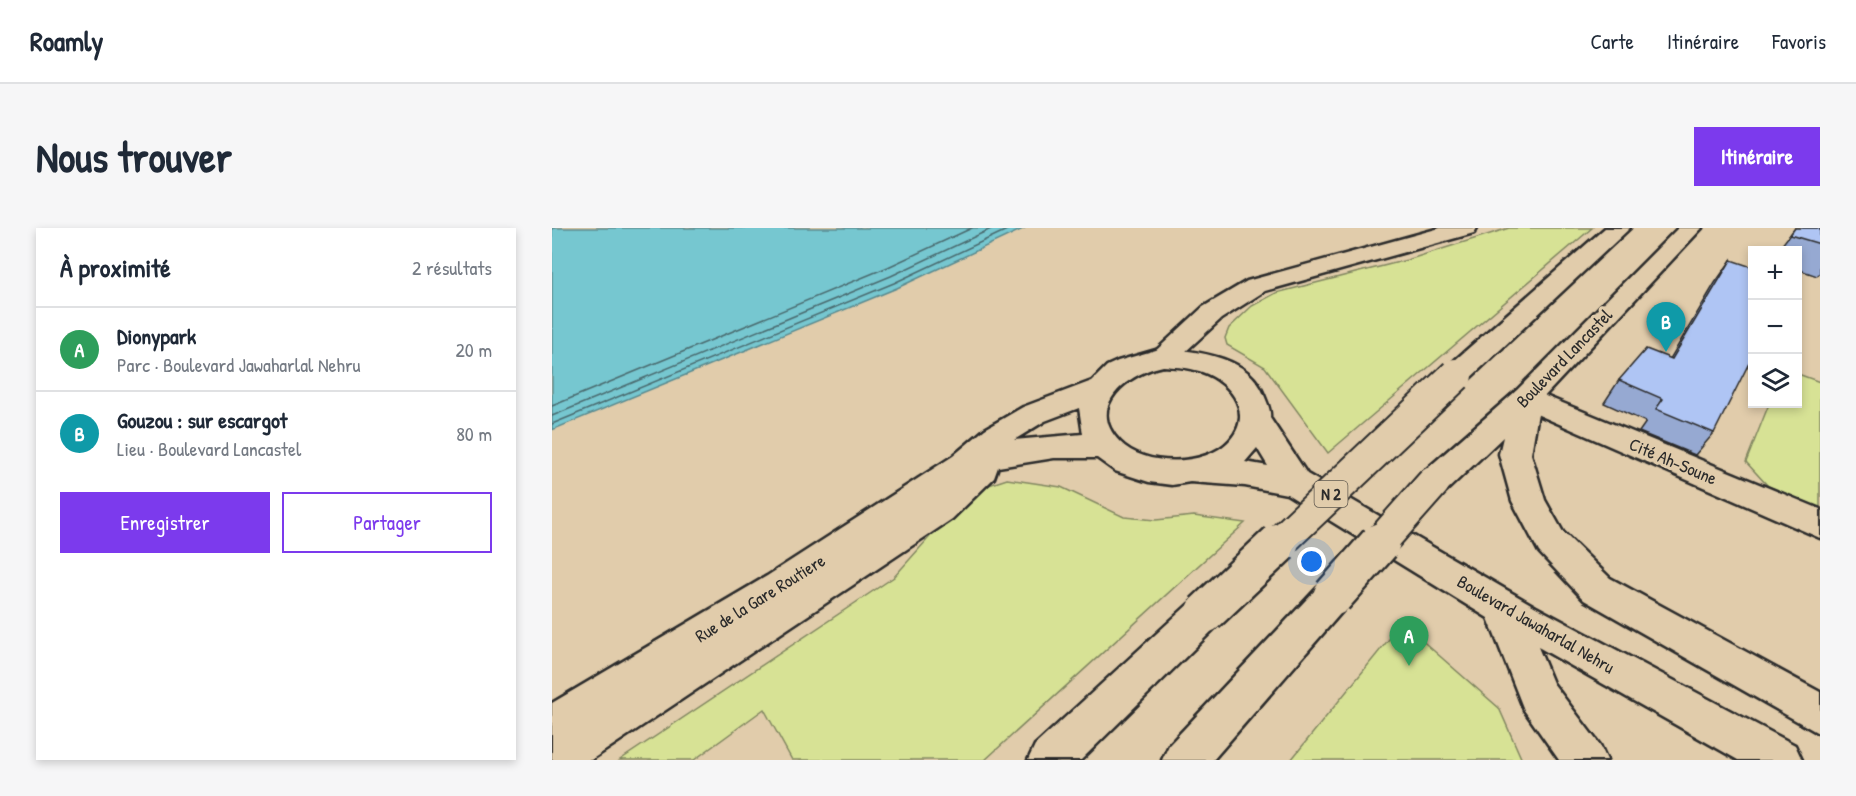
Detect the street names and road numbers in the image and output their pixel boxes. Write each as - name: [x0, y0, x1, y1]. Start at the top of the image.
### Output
- street label: Boulevard Lancastel: [1510, 303, 1618, 413]
- street label: Cité Ah-Soune: [1625, 431, 1721, 491]
- road number: N 2: [1314, 481, 1348, 507]
- street label: Rue de la Gare Routiere: [690, 548, 830, 648]
- street label: Boulevard Jawaharlal Nehru: [1453, 569, 1619, 679]

